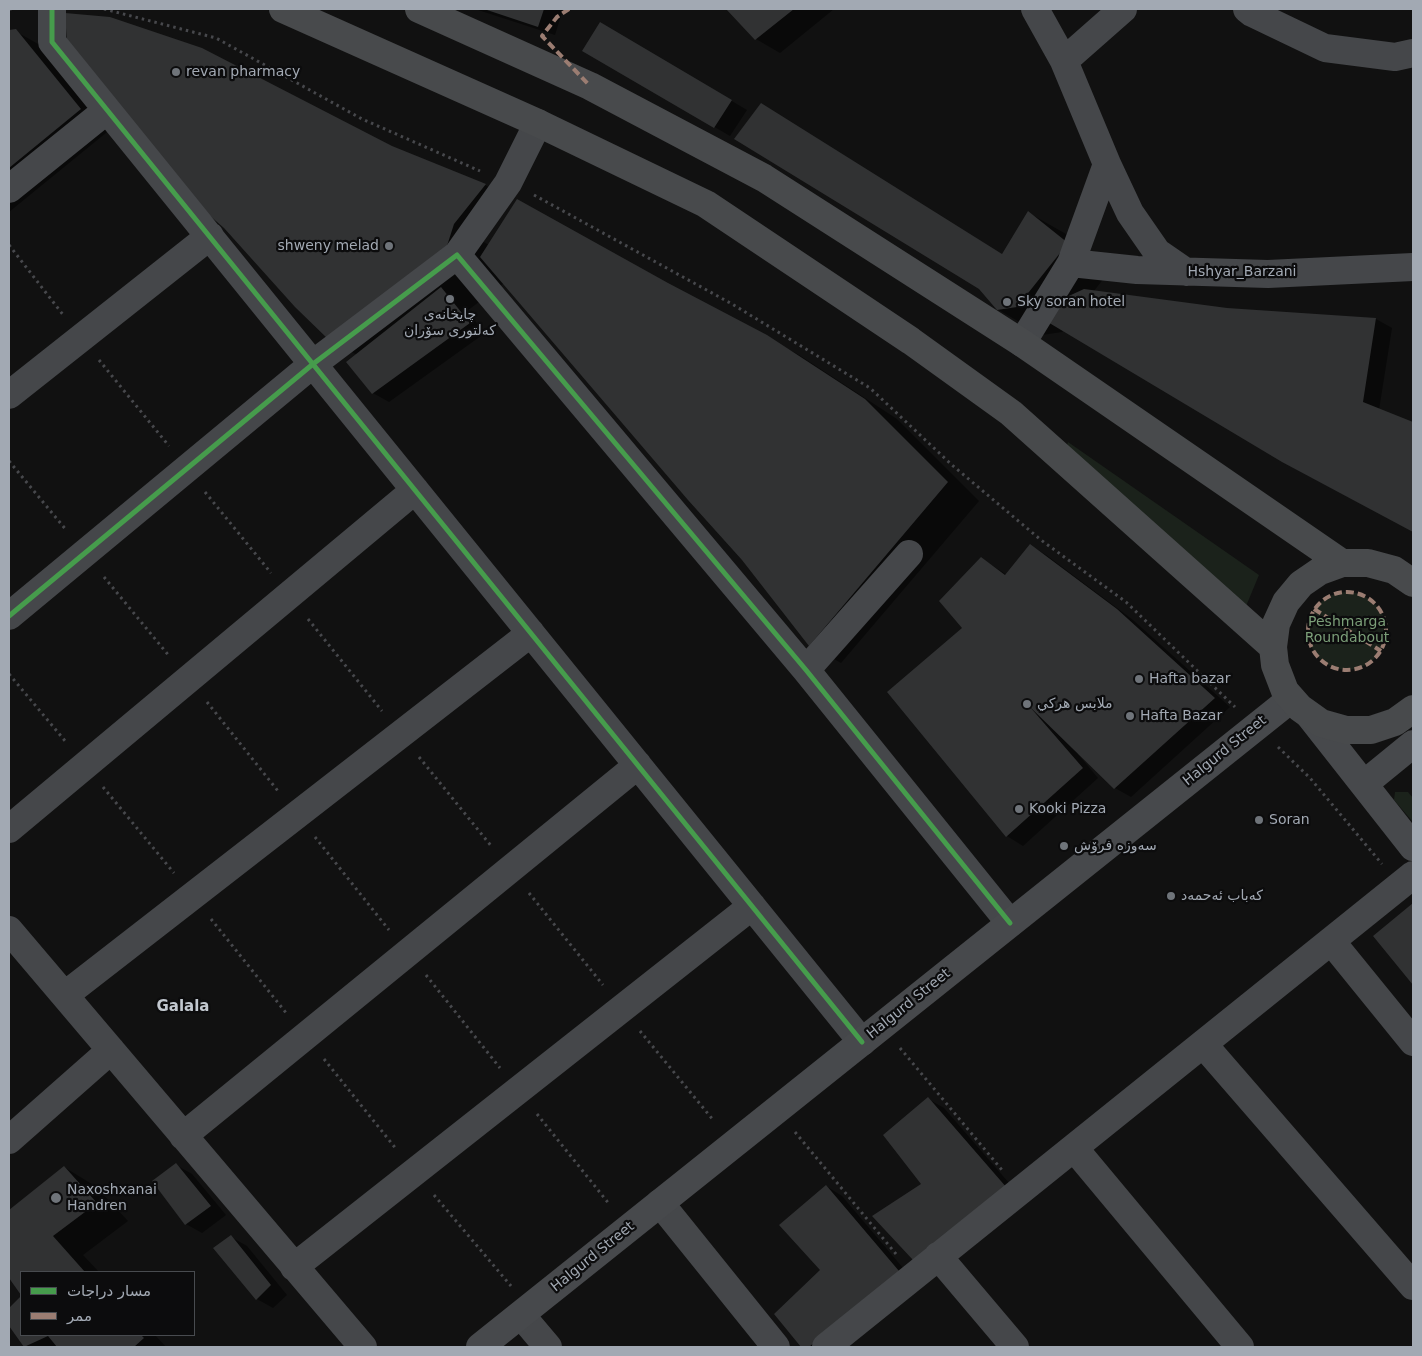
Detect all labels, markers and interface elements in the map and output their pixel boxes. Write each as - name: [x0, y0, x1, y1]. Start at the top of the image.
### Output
- place label: revan pharmacy: [186, 64, 300, 80]
- marker: revan pharmacy: [170, 66, 182, 78]
- place label: shweny melad: [278, 238, 379, 254]
- marker: shweny melad: [383, 240, 395, 252]
- street label: Hshyar_Barzani: [1188, 264, 1296, 280]
- marker: چایخانەی کەلتوری سۆران: [444, 293, 456, 305]
- place label: Sky soran hotel: [1017, 294, 1125, 310]
- marker: Sky soran hotel: [1001, 296, 1013, 308]
- place label: چایخانەی کەلتوری سۆران: [404, 307, 496, 340]
- park label: Peshmarga Roundabout: [1305, 614, 1389, 646]
- place label: Hafta bazar: [1149, 671, 1230, 687]
- marker: Hafta bazar: [1133, 673, 1145, 685]
- place label: ملابس هركي: [1037, 696, 1112, 712]
- marker: ملابس هركي: [1021, 698, 1033, 710]
- place label: Hafta Bazar: [1140, 708, 1222, 724]
- marker: Hafta Bazar: [1124, 710, 1136, 722]
- street label: Halgurd Street: [1180, 712, 1270, 790]
- place label: Kooki Pizza: [1029, 801, 1106, 817]
- marker: Kooki Pizza: [1013, 803, 1025, 815]
- place label: Soran: [1269, 812, 1310, 828]
- marker: Soran: [1253, 814, 1265, 826]
- place label: سەوزە فرۆش: [1074, 838, 1157, 854]
- marker: سەوزە فرۆش: [1058, 840, 1070, 852]
- place label: کەباب ئەحمەد: [1181, 888, 1263, 904]
- marker: کەباب ئەحمەد: [1165, 890, 1177, 902]
- street label: Halgurd Street: [864, 965, 954, 1043]
- district label: Galala: [157, 998, 209, 1016]
- place label: Naxoshxanai Handren: [67, 1182, 157, 1214]
- marker: Naxoshxanai Handren: [49, 1191, 63, 1205]
- street label: Halgurd Street: [548, 1218, 638, 1296]
- legend: [20, 1271, 195, 1336]
- text: مسار دراجات: [67, 1282, 151, 1300]
- text: ممر: [67, 1307, 92, 1325]

